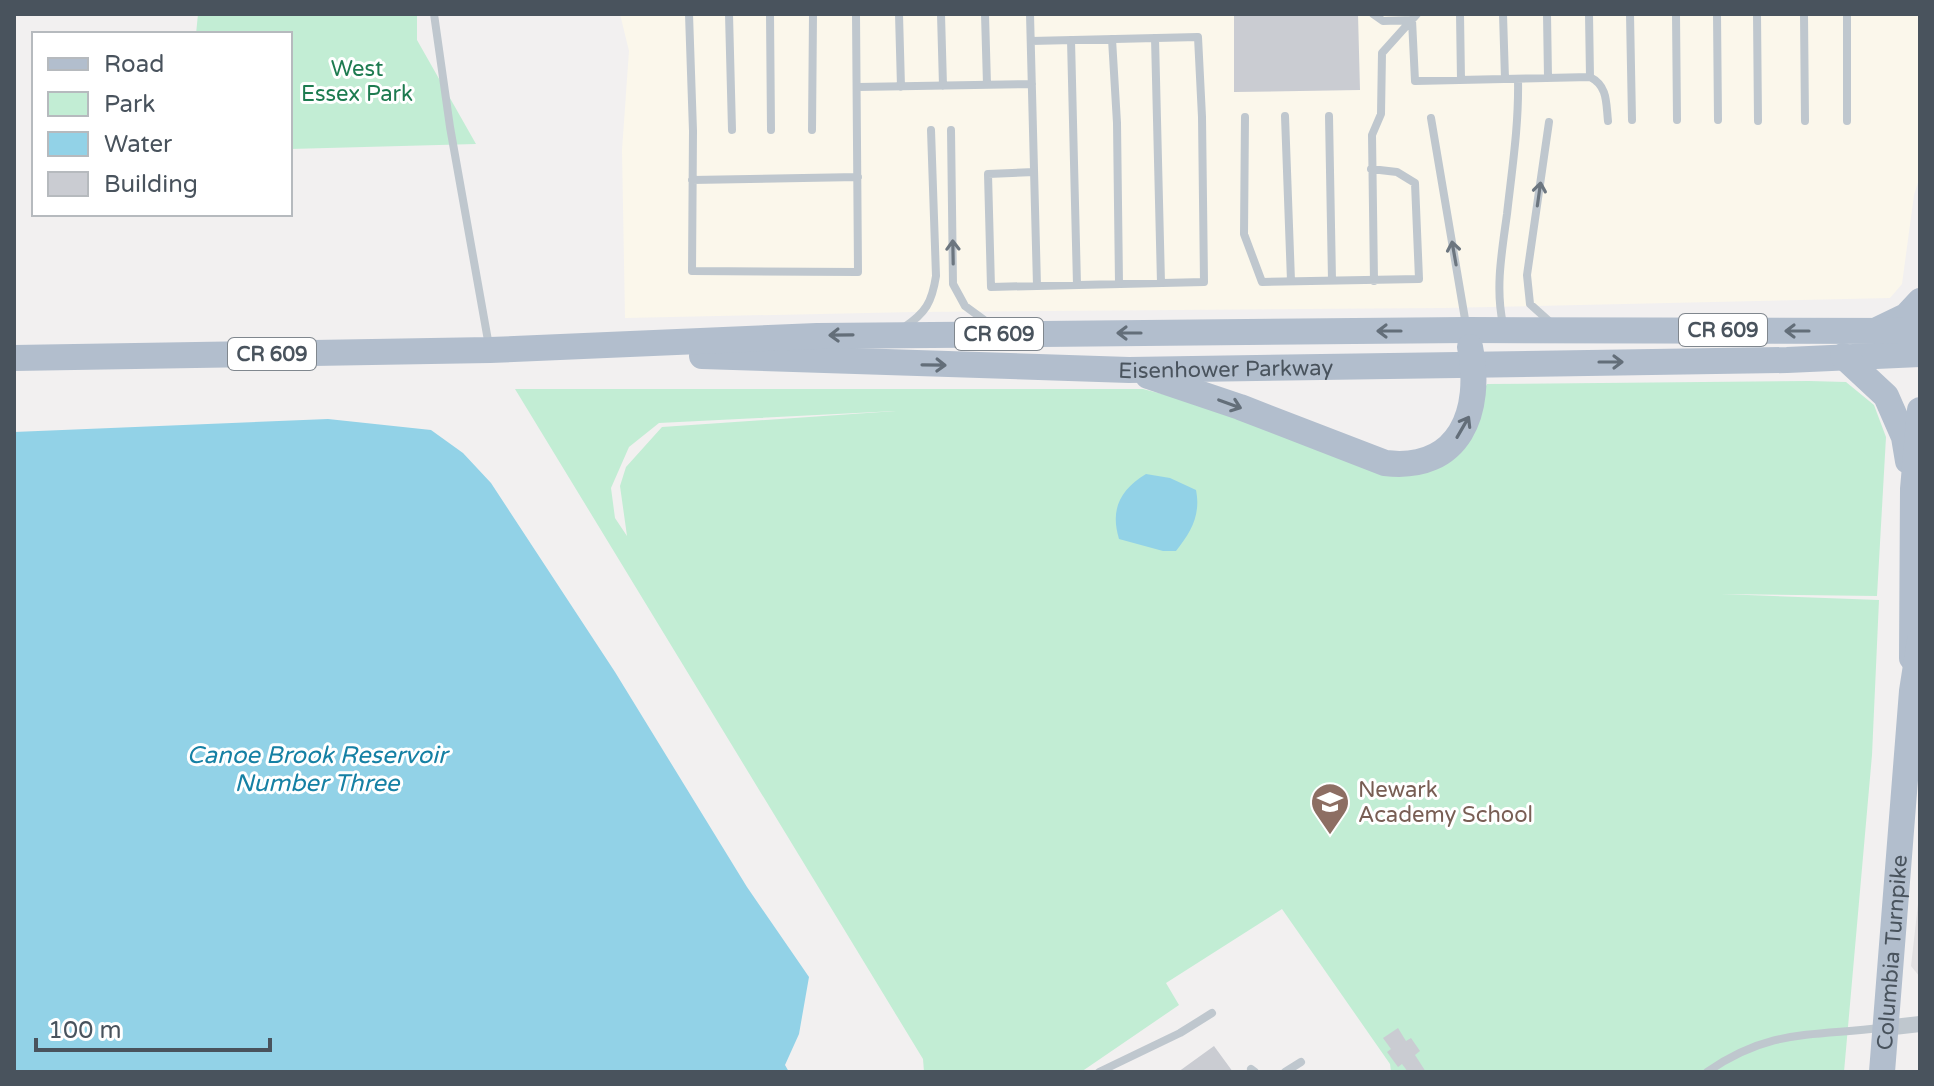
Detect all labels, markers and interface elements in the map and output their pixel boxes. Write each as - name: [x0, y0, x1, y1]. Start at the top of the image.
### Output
- legend: [32, 32, 292, 216]
- text: Road: [104, 50, 164, 79]
- park label: West Essex Park: [301, 56, 413, 107]
- text: Park: [104, 90, 155, 119]
- text: Water: [104, 130, 173, 159]
- text: Building: [104, 170, 198, 199]
- one-way arrow: [1532, 182, 1547, 207]
- one-way arrow: [945, 239, 961, 266]
- one-way arrow: [1446, 241, 1461, 266]
- road number: CR 609: [1679, 314, 1767, 346]
- road number: CR 609: [955, 318, 1043, 350]
- one-way arrow: [1376, 323, 1403, 338]
- one-way arrow: [1784, 323, 1811, 339]
- one-way arrow: [1116, 325, 1143, 341]
- one-way arrow: [828, 328, 855, 343]
- road number: CR 609: [228, 338, 316, 370]
- one-way arrow: [1597, 354, 1624, 369]
- street label: Eisenhower Parkway: [1118, 355, 1334, 384]
- one-way arrow: [920, 357, 947, 373]
- one-way arrow: [1217, 397, 1242, 412]
- one-way arrow: [1455, 416, 1471, 439]
- water label: Canoe Brook Reservoir Number Three: [187, 741, 450, 798]
- place label: Newark Academy School: [1358, 777, 1533, 828]
- school or university icon: Newark Academy School: [1309, 781, 1351, 836]
- street label: Columbia Turnpike: [1872, 854, 1913, 1051]
- scale bar: [36, 1002, 270, 1052]
- text: 100 m: [48, 1016, 122, 1045]

